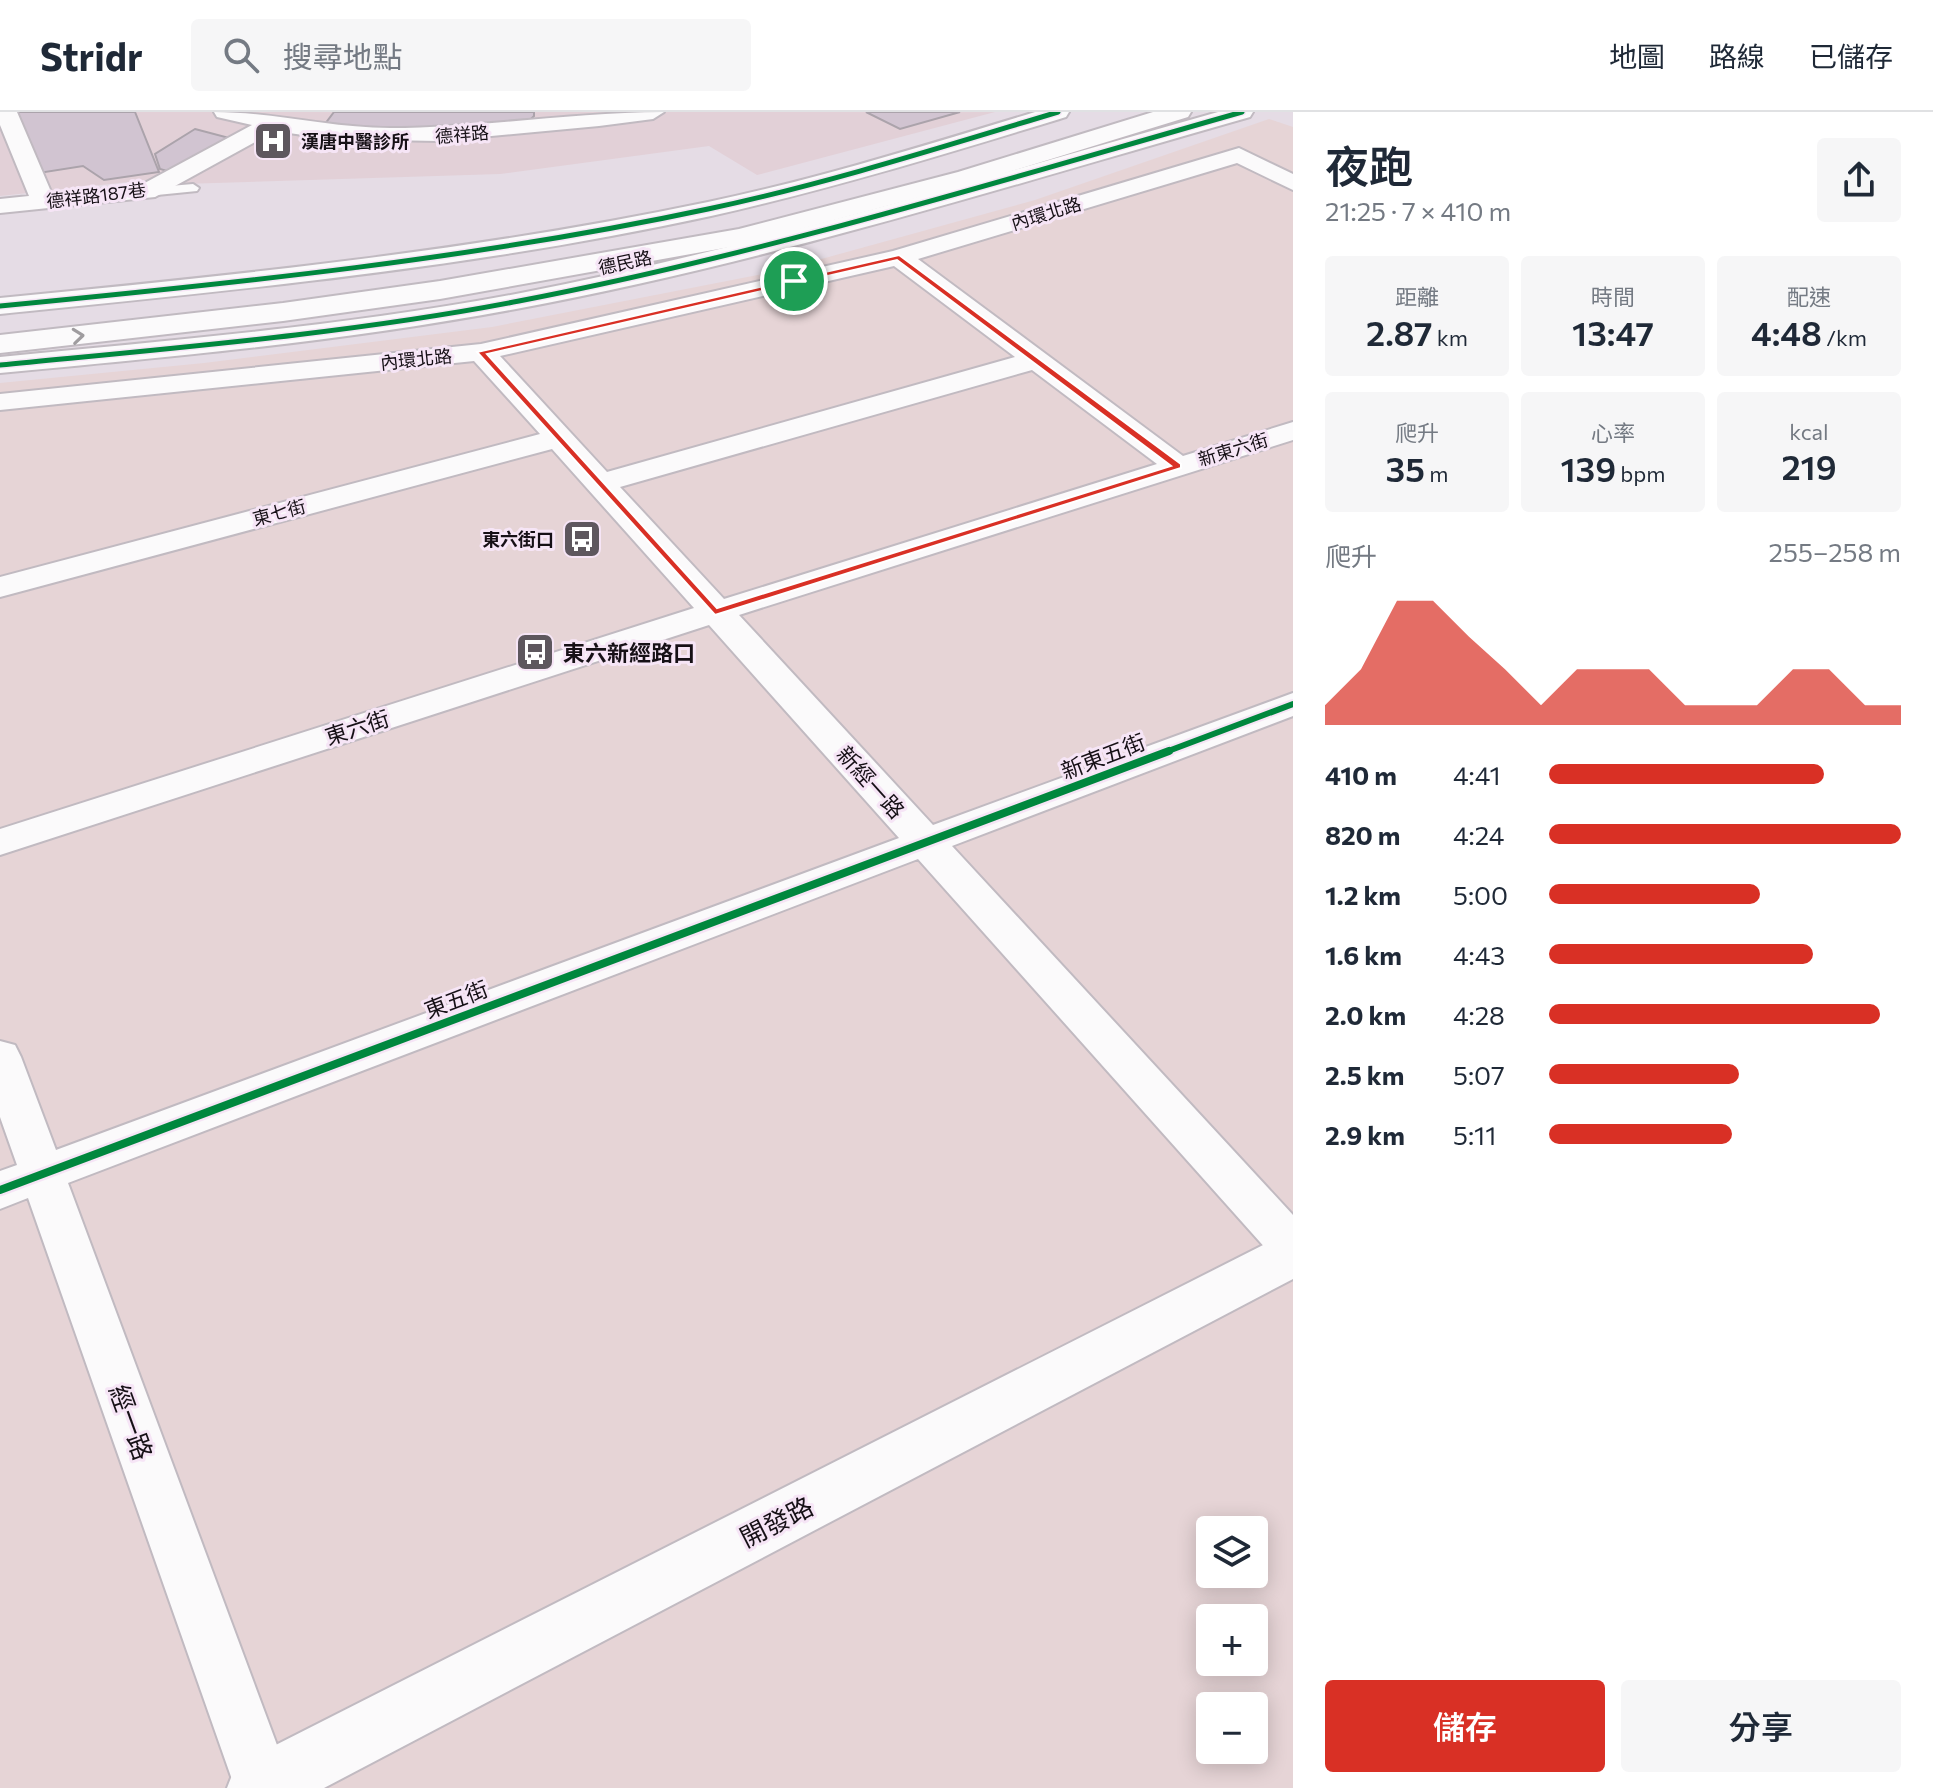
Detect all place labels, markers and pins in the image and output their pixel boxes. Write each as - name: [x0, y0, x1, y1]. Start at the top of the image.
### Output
- hospital icon: 漢唐中醫診所: [252, 120, 294, 162]
- place label: 漢唐中醫診所: [301, 130, 409, 152]
- pin: [760, 247, 828, 315]
- bus stop icon: 東六街口: [561, 518, 603, 560]
- place label: 東六街口: [482, 528, 554, 550]
- bus stop icon: 東六新經路口: [514, 631, 556, 673]
- place label: 東六新經路口: [563, 639, 695, 666]

